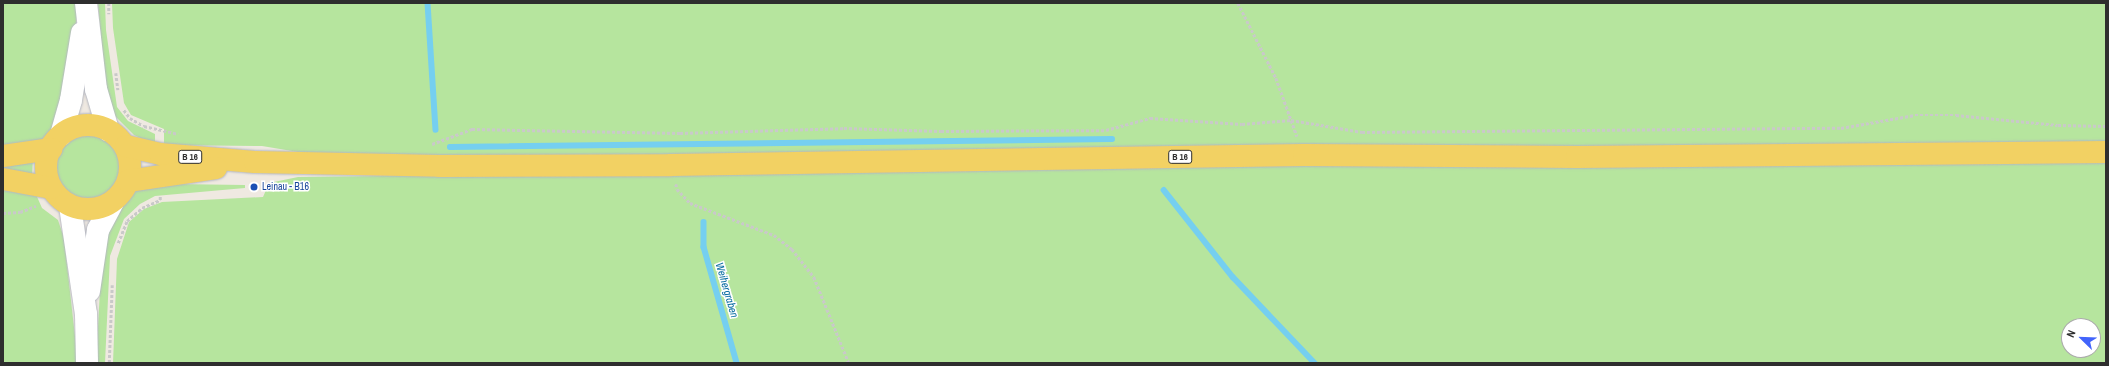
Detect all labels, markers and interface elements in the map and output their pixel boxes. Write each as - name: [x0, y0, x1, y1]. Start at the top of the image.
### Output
- road number: B 16: [178, 150, 202, 164]
- road number: B 16: [1168, 150, 1192, 164]
- place label: Leinau - B16: [262, 181, 309, 193]
- marker: Leinau - B16: [249, 182, 259, 192]
- water label: Weihergraben: [713, 261, 741, 319]
- north arrow: [2061, 318, 2101, 358]
- text: N: [2063, 328, 2079, 339]

